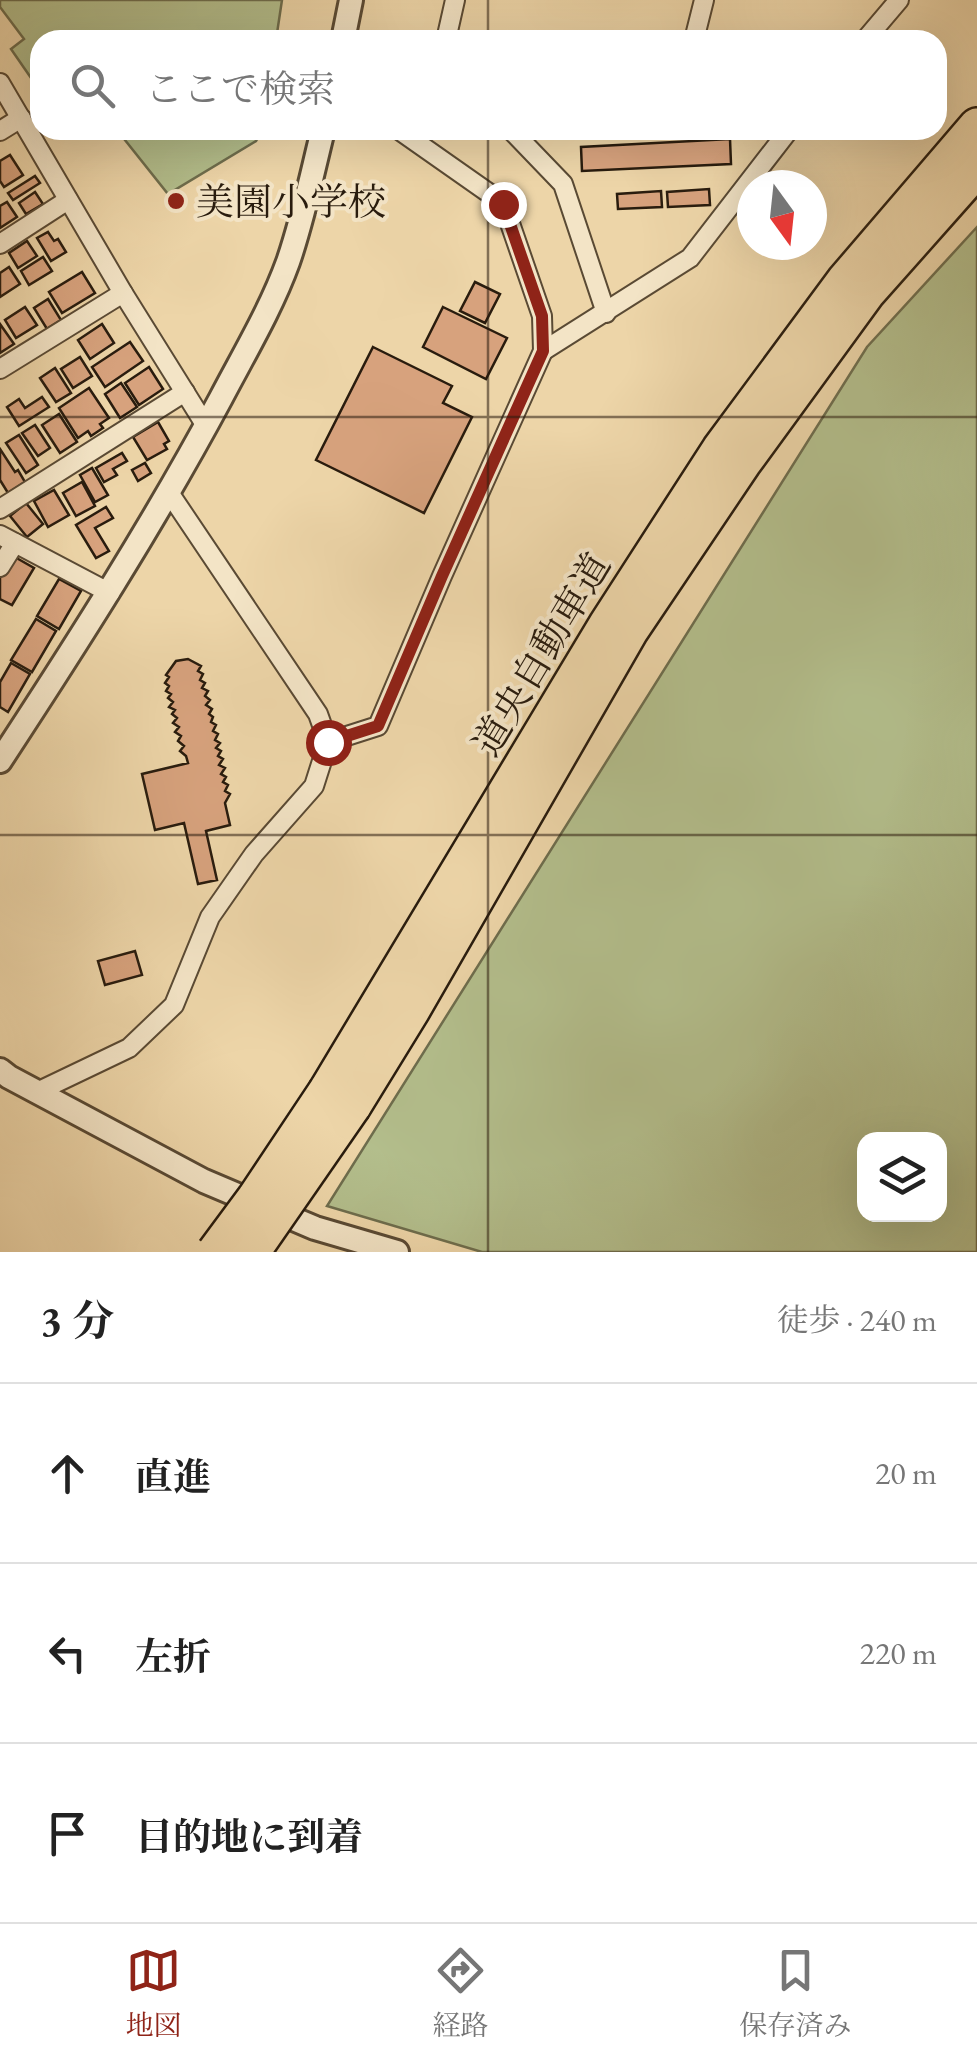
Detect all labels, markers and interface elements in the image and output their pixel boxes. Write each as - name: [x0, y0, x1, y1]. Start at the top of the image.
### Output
- search box: [30, 30, 947, 140]
- icon: search: [65, 58, 120, 113]
- text: ここで検索: [145, 64, 335, 113]
- north arrow: [737, 170, 827, 260]
- place label: 美園小学校: [196, 177, 386, 226]
- route end: [481, 182, 527, 228]
- marker: 美園小学校: [165, 190, 187, 212]
- street label: 道央自動車道: [461, 544, 621, 764]
- route start: [306, 720, 352, 766]
- map controls: [857, 1132, 947, 1222]
- button: layers: [857, 1132, 947, 1222]
- text: 3 分: [40, 1293, 114, 1348]
- text: 徒歩 · 240 m: [776, 1299, 937, 1341]
- icon: ahead: [40, 1446, 95, 1501]
- text: 直進: [135, 1452, 211, 1501]
- text: 20 m: [875, 1452, 937, 1494]
- icon: left: [40, 1626, 95, 1681]
- text: 左折: [135, 1632, 211, 1681]
- text: 220 m: [860, 1632, 937, 1674]
- icon: arrive: [40, 1806, 95, 1861]
- text: 目的地に到着: [135, 1812, 363, 1861]
- tab: 地図: [125, 1943, 182, 2043]
- tab: 経路: [432, 1943, 489, 2043]
- tab: 保存済み: [739, 1943, 852, 2043]

